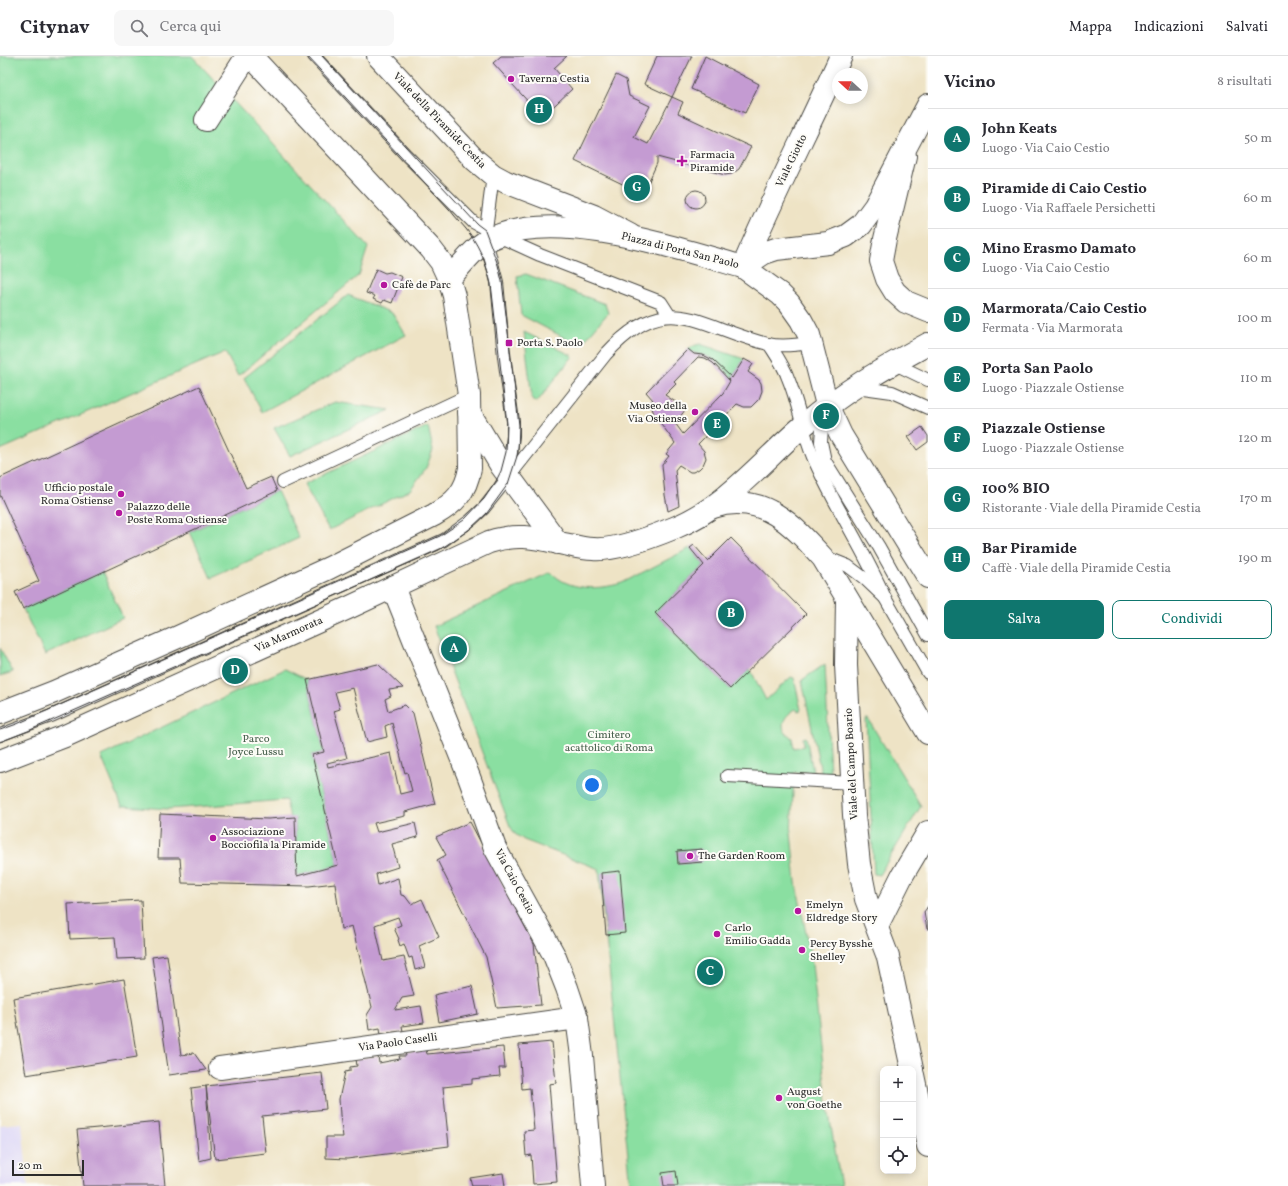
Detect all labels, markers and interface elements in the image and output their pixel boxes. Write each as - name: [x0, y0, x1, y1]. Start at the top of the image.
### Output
- search box: [114, 10, 394, 46]
- text: Citynav: [20, 15, 90, 41]
- icon: search: [128, 17, 150, 39]
- text: Cerca qui: [160, 17, 221, 38]
- text: Mappa: [1069, 18, 1112, 37]
- text: Indicazioni: [1134, 18, 1204, 37]
- text: Salvati: [1226, 18, 1268, 37]
- north arrow: [832, 68, 868, 104]
- street label: Viale della Piramide Cestia: [389, 70, 489, 173]
- text: Vicino: [944, 71, 995, 94]
- place label: Taverna Cestia: [519, 72, 590, 87]
- text: 8 risultati: [1217, 73, 1272, 91]
- marker: Taverna Cestia: [506, 74, 516, 84]
- pin: H: [526, 95, 552, 125]
- text: John Keats: [982, 119, 1057, 140]
- text: A: [952, 130, 962, 148]
- text: 50 m: [1244, 130, 1272, 148]
- street label: Viale Giotto: [773, 132, 811, 190]
- text: Luogo · Via Caio Cestio: [982, 140, 1110, 158]
- place label: Farmacia Piramide: [690, 148, 735, 176]
- marker: Farmacia Piramide: [677, 156, 687, 166]
- pin: G: [624, 173, 650, 203]
- text: Piramide di Caio Cestio: [982, 179, 1147, 200]
- text: B: [953, 190, 961, 208]
- text: 60 m: [1244, 190, 1272, 208]
- text: Luogo · Via Raffaele Persichetti: [982, 200, 1156, 218]
- street label: Piazza di Porta San Paolo: [620, 229, 741, 273]
- text: Mino Erasmo Damato: [982, 239, 1136, 260]
- text: C: [953, 250, 961, 268]
- text: 60 m: [1244, 250, 1272, 268]
- text: Luogo · Via Caio Cestio: [982, 260, 1110, 278]
- place label: Cafè de Parc: [392, 278, 451, 293]
- marker: Cafè de Parc: [379, 280, 389, 290]
- text: Marmorata/Caio Cestio: [982, 299, 1147, 320]
- text: D: [952, 310, 962, 328]
- text: 100 m: [1237, 310, 1272, 328]
- text: Fermata · Via Marmorata: [982, 320, 1123, 338]
- place label: Porta S. Paolo: [517, 336, 583, 351]
- marker: Porta S. Paolo: [504, 338, 514, 348]
- text: Porta San Paolo: [982, 359, 1093, 380]
- text: E: [953, 370, 961, 388]
- text: 110 m: [1240, 370, 1272, 388]
- text: Luogo · Piazzale Ostiense: [982, 380, 1124, 398]
- place label: Museo della Via Ostiense: [627, 399, 688, 427]
- pin: F: [813, 401, 839, 431]
- marker: Museo della Via Ostiense: [690, 407, 700, 417]
- pin: E: [704, 410, 730, 440]
- text: Piazzale Ostiense: [982, 419, 1105, 440]
- text: F: [953, 430, 961, 448]
- text: 120 m: [1238, 430, 1272, 448]
- text: Luogo · Piazzale Ostiense: [982, 440, 1124, 458]
- text: 100% BIO: [982, 479, 1050, 500]
- place label: Ufficio postale Roma Ostiense: [41, 481, 113, 509]
- marker: Ufficio postale Roma Ostiense: [116, 489, 126, 499]
- text: G: [952, 490, 962, 508]
- text: 170 m: [1239, 490, 1272, 508]
- place label: Palazzo delle Poste Roma Ostiense: [127, 500, 227, 528]
- text: Ristorante · Viale della Piramide Cestia: [982, 500, 1201, 518]
- marker: Palazzo delle Poste Roma Ostiense: [114, 508, 124, 518]
- text: Bar Piramide: [982, 539, 1077, 560]
- text: H: [952, 550, 962, 568]
- text: 190 m: [1238, 550, 1272, 568]
- text: Caffè · Viale della Piramide Cestia: [982, 560, 1171, 578]
- pin: B: [718, 599, 744, 629]
- button: Salva: [944, 600, 1104, 639]
- button: Condividi: [1112, 600, 1272, 639]
- street label: Via Marmorata: [253, 613, 326, 657]
- pin: A: [441, 634, 467, 664]
- pin: D: [222, 656, 248, 686]
- street label: Viale del Campo Boario: [842, 707, 862, 820]
- park label: Cimitero acattolico di Roma: [565, 728, 654, 756]
- park label: Parco Joyce Lussu: [228, 732, 284, 760]
- your location: [582, 775, 602, 795]
- place label: Associazione Bocciofila la Piramide: [221, 825, 326, 853]
- marker: Associazione Bocciofila la Piramide: [208, 833, 218, 843]
- street label: Via Caio Cestio: [490, 847, 538, 917]
- place label: The Garden Room: [698, 849, 786, 864]
- marker: The Garden Room: [685, 851, 695, 861]
- place label: Emelyn Eldredge Story: [806, 898, 877, 926]
- marker: Emelyn Eldredge Story: [793, 906, 803, 916]
- place label: Carlo Emilio Gadda: [725, 921, 791, 949]
- marker: Carlo Emilio Gadda: [712, 929, 722, 939]
- place label: Percy Bysshe Shelley: [810, 937, 873, 965]
- marker: Percy Bysshe Shelley: [797, 945, 807, 955]
- pin: C: [697, 957, 723, 987]
- street label: Via Paolo Caselli: [358, 1030, 438, 1056]
- map controls: [880, 1066, 916, 1174]
- button: +: [880, 1066, 916, 1102]
- place label: August von Goethe: [787, 1085, 842, 1113]
- marker: August von Goethe: [774, 1093, 784, 1103]
- button: −: [880, 1102, 916, 1138]
- button: locate: [880, 1138, 916, 1174]
- scale bar: [12, 1158, 84, 1177]
- text: 20 m: [18, 1159, 42, 1174]

